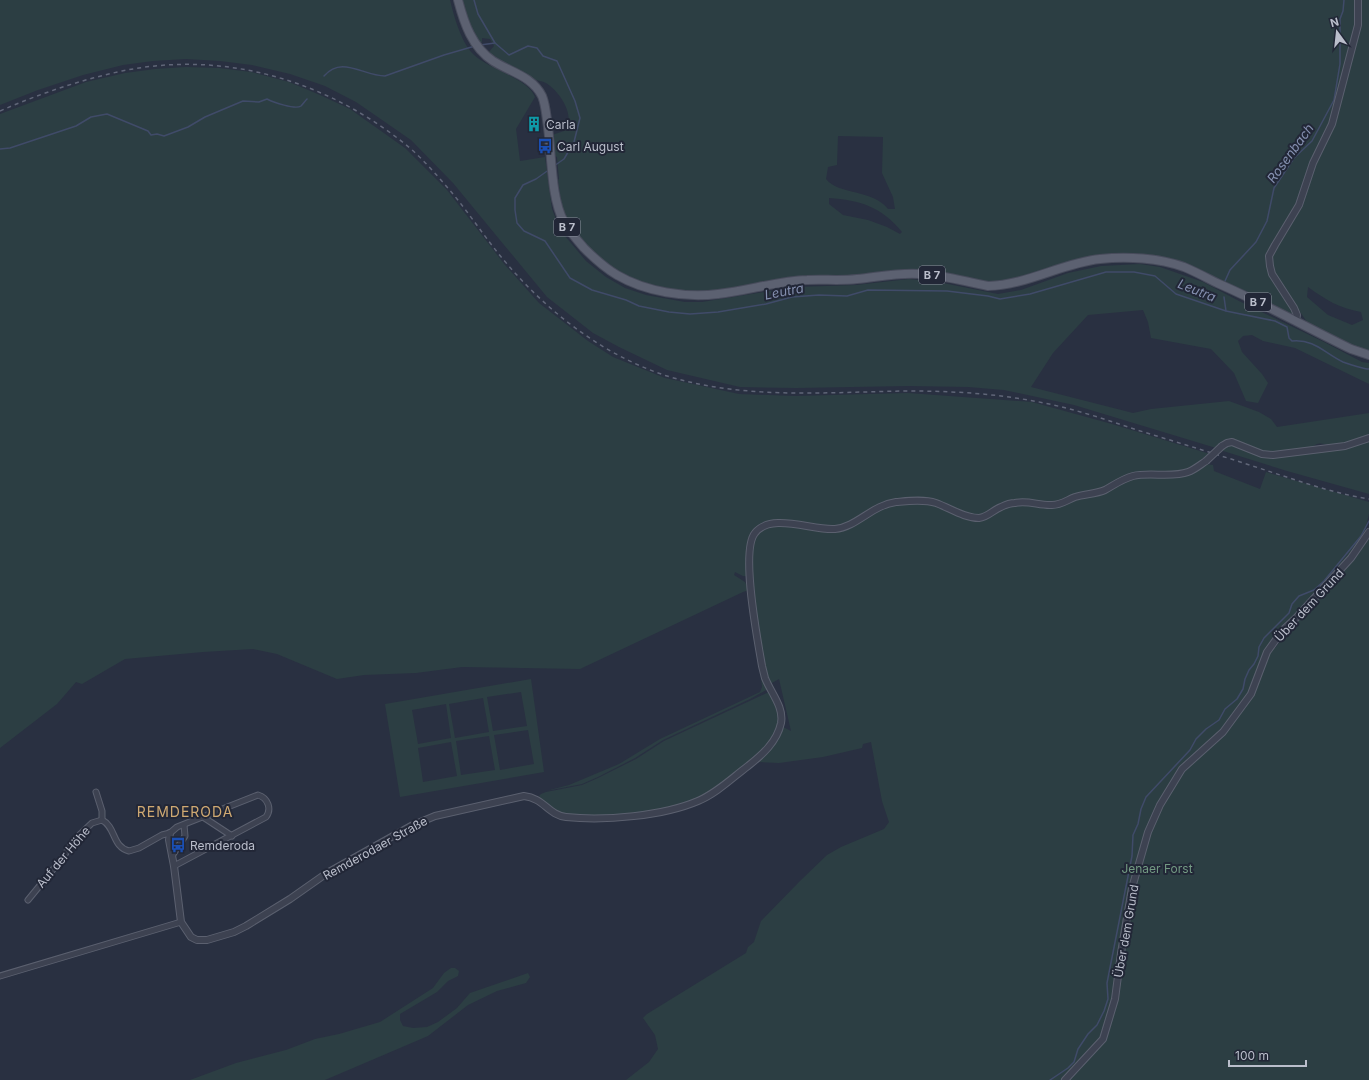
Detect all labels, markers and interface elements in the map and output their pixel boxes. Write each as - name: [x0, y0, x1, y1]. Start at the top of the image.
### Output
- north arrow: [1317, 12, 1357, 52]
- text: N: [1329, 14, 1340, 30]
- building icon: Carla: [525, 115, 543, 133]
- place label: Carla: [546, 117, 576, 132]
- water label: Rosenbach: [1263, 120, 1317, 186]
- bus stop icon: Carl August: [536, 137, 554, 155]
- place label: Carl August: [557, 139, 624, 154]
- road number: B 7: [554, 218, 580, 236]
- road number: B 7: [919, 266, 945, 284]
- water label: Leutra: [1176, 275, 1218, 305]
- water label: Leutra: [763, 279, 805, 303]
- road number: B 7: [1245, 293, 1271, 311]
- street label: Über dem Grund: [1271, 565, 1347, 645]
- district label: REMDERODA: [137, 803, 233, 820]
- street label: Remderodaer Straße: [320, 813, 430, 883]
- street label: Auf der Höhe: [33, 823, 93, 891]
- bus stop icon: Remderoda: [169, 836, 187, 854]
- place label: Remderoda: [190, 838, 255, 853]
- park label: Jenaer Forst: [1121, 861, 1193, 876]
- street label: Über dem Grund: [1110, 883, 1142, 979]
- scale bar: [1229, 1042, 1306, 1068]
- text: 100 m: [1235, 1048, 1269, 1063]

